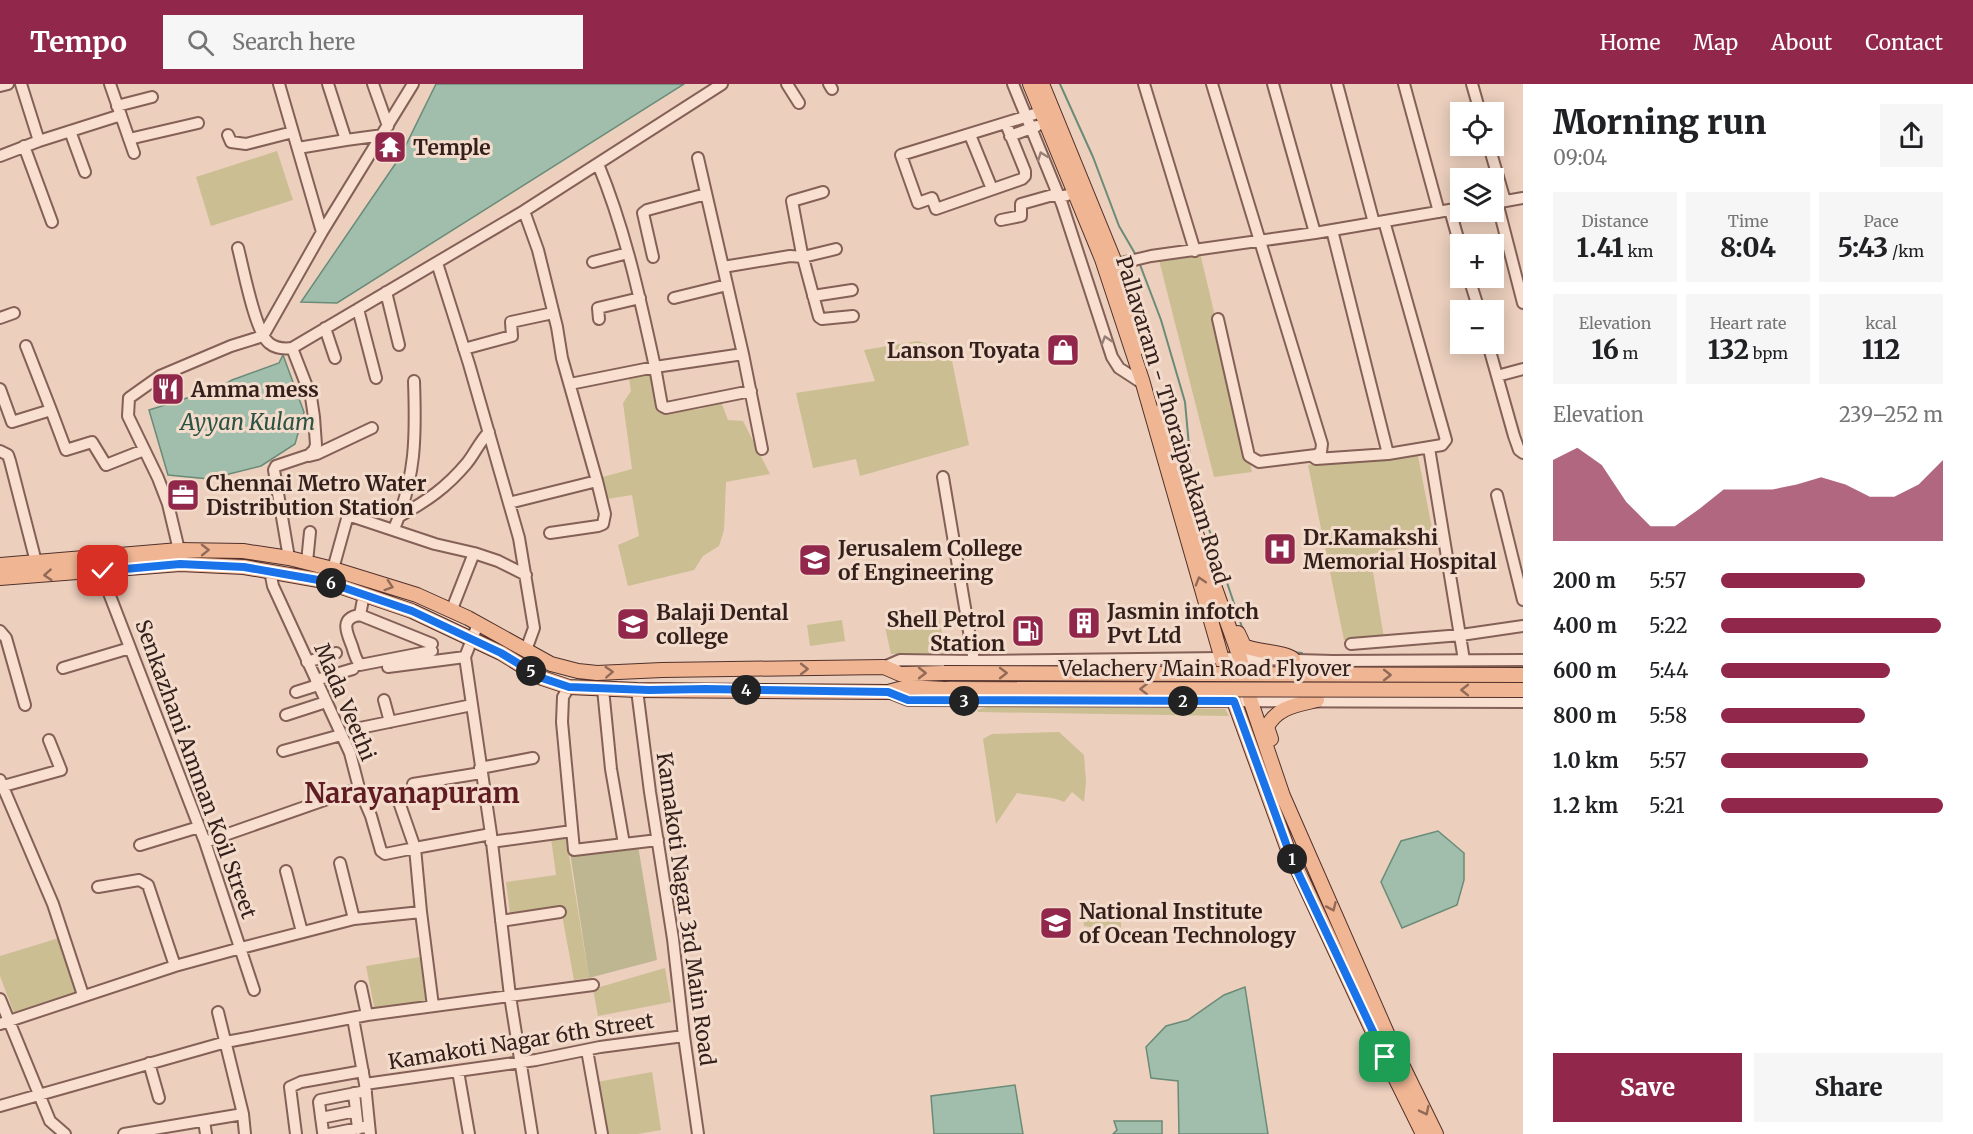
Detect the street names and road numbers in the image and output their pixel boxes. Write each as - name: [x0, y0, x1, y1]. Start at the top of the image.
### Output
- street label: Pallavaram - Thoraipakkam Road: [1110, 253, 1236, 588]
- street label: Senkazhani Amman Koil Street: [129, 616, 263, 922]
- street label: Mada Veethi: [308, 639, 382, 765]
- street label: Velachery Main Road Flyover: [1058, 655, 1351, 682]
- street label: Kamakoti Nagar 3rd Main Road: [651, 751, 721, 1068]
- street label: Kamakoti Nagar 6th Street: [386, 1007, 656, 1075]

